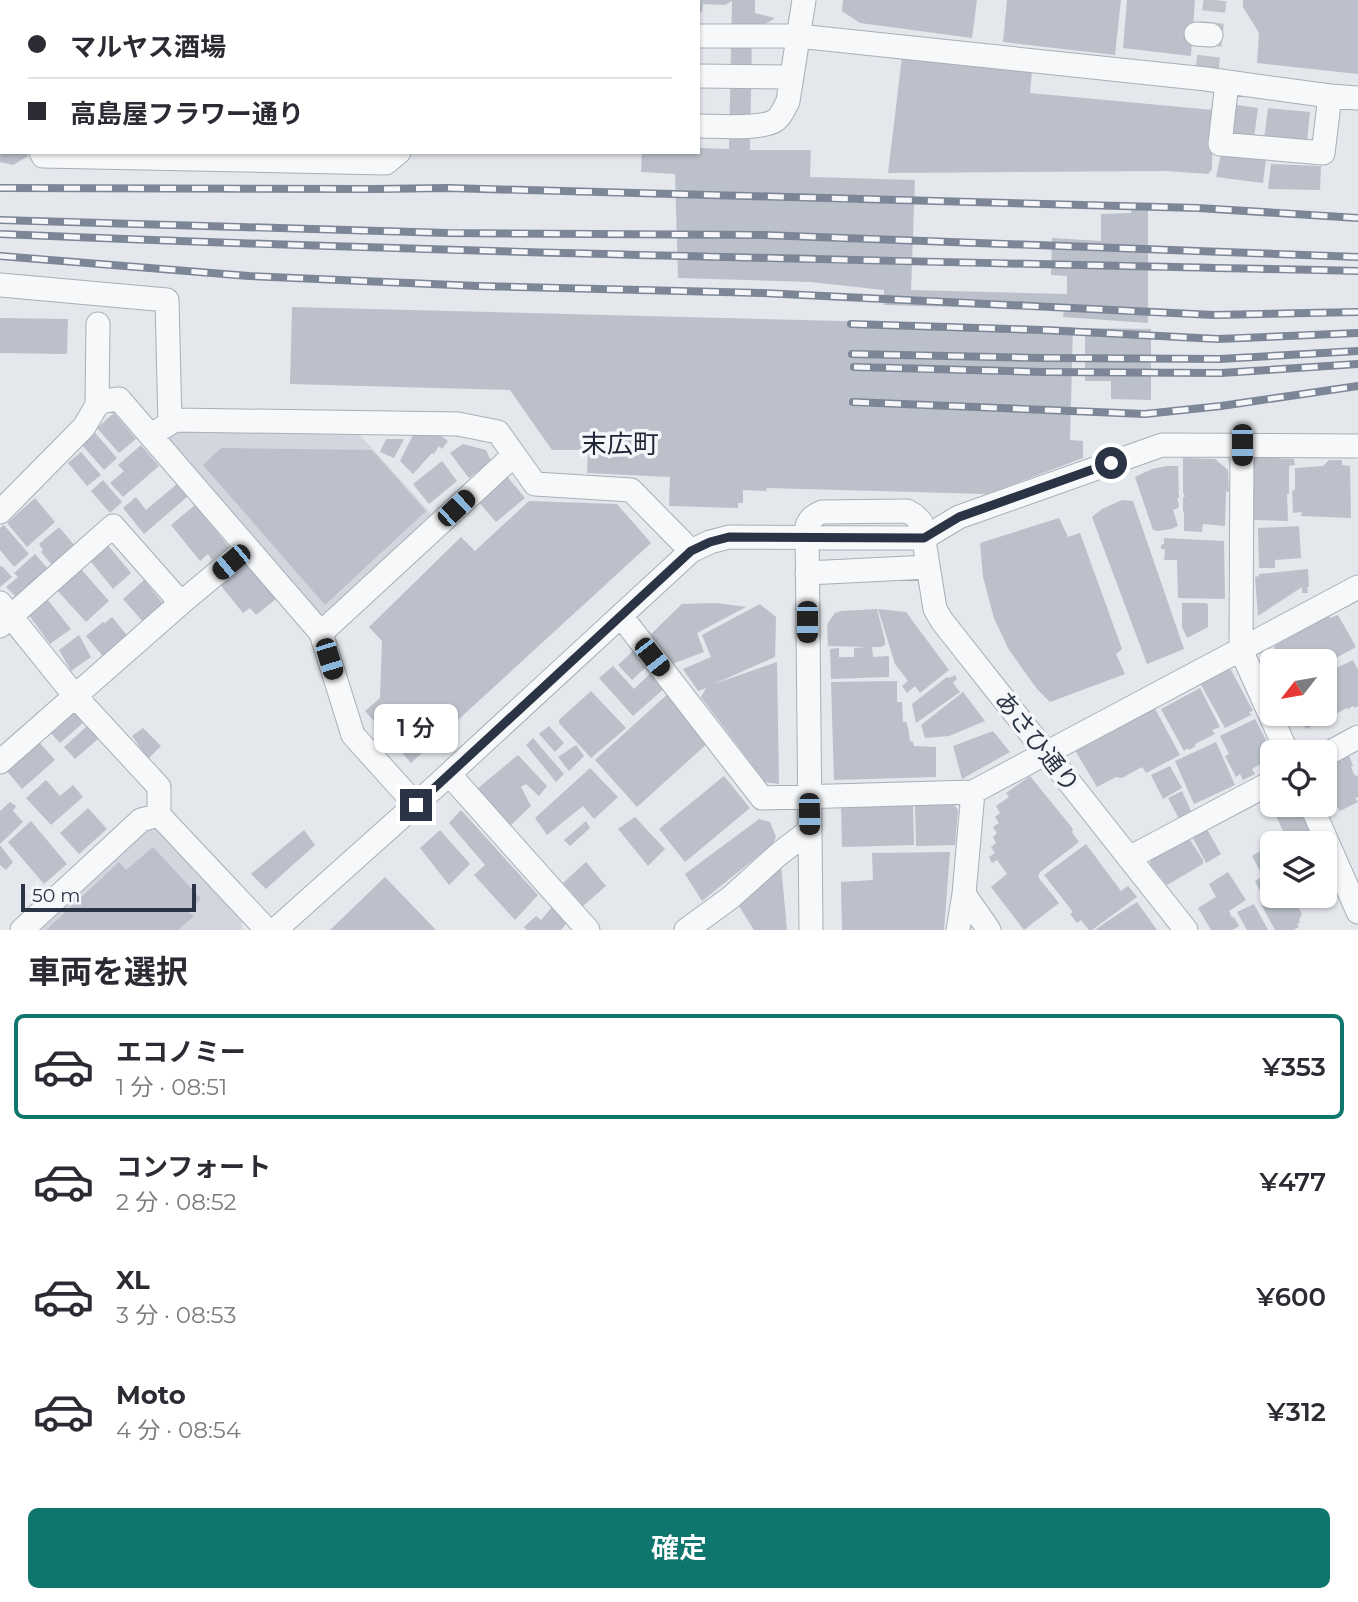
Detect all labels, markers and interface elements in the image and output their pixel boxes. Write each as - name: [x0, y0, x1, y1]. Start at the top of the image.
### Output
- text: マルヤス酒場: [70, 31, 226, 63]
- text: 高島屋フラワー通り: [70, 98, 304, 130]
- car: [1232, 424, 1253, 466]
- district label: 末広町: [581, 428, 659, 460]
- route start: [1095, 447, 1127, 479]
- car: [434, 486, 479, 530]
- car: [209, 540, 254, 584]
- car: [797, 601, 818, 643]
- car: [631, 634, 674, 680]
- car: [313, 636, 346, 682]
- north arrow: [1260, 649, 1337, 726]
- map controls: [1260, 649, 1337, 908]
- street label: あさひ通り: [989, 685, 1086, 798]
- callout: 1 分: [374, 704, 458, 752]
- text: 1 分: [397, 714, 435, 742]
- button: locate: [1260, 740, 1337, 817]
- route end: [400, 789, 432, 821]
- car: [799, 793, 820, 835]
- button: layers: [1260, 831, 1337, 908]
- scale bar: [21, 881, 196, 913]
- text: 50 m: [32, 884, 80, 907]
- text: 車両を選択: [28, 952, 188, 991]
- icon: car: [32, 1035, 95, 1098]
- text: エコノミー: [116, 1036, 246, 1068]
- text: ¥353: [1262, 1051, 1326, 1083]
- text: 1 分 · 08:51: [116, 1073, 227, 1101]
- icon: car: [32, 1150, 95, 1213]
- text: コンフォート: [116, 1151, 271, 1183]
- text: ¥477: [1259, 1166, 1326, 1198]
- text: 2 分 · 08:52: [116, 1188, 237, 1216]
- text: XL: [116, 1264, 150, 1296]
- icon: car: [32, 1265, 95, 1328]
- text: ¥600: [1256, 1281, 1326, 1313]
- text: 3 分 · 08:53: [116, 1301, 237, 1329]
- text: Moto: [116, 1379, 186, 1411]
- icon: car: [32, 1380, 95, 1443]
- text: ¥312: [1267, 1396, 1326, 1428]
- text: 4 分 · 08:54: [116, 1416, 241, 1444]
- button: 確定: [28, 1508, 1330, 1588]

